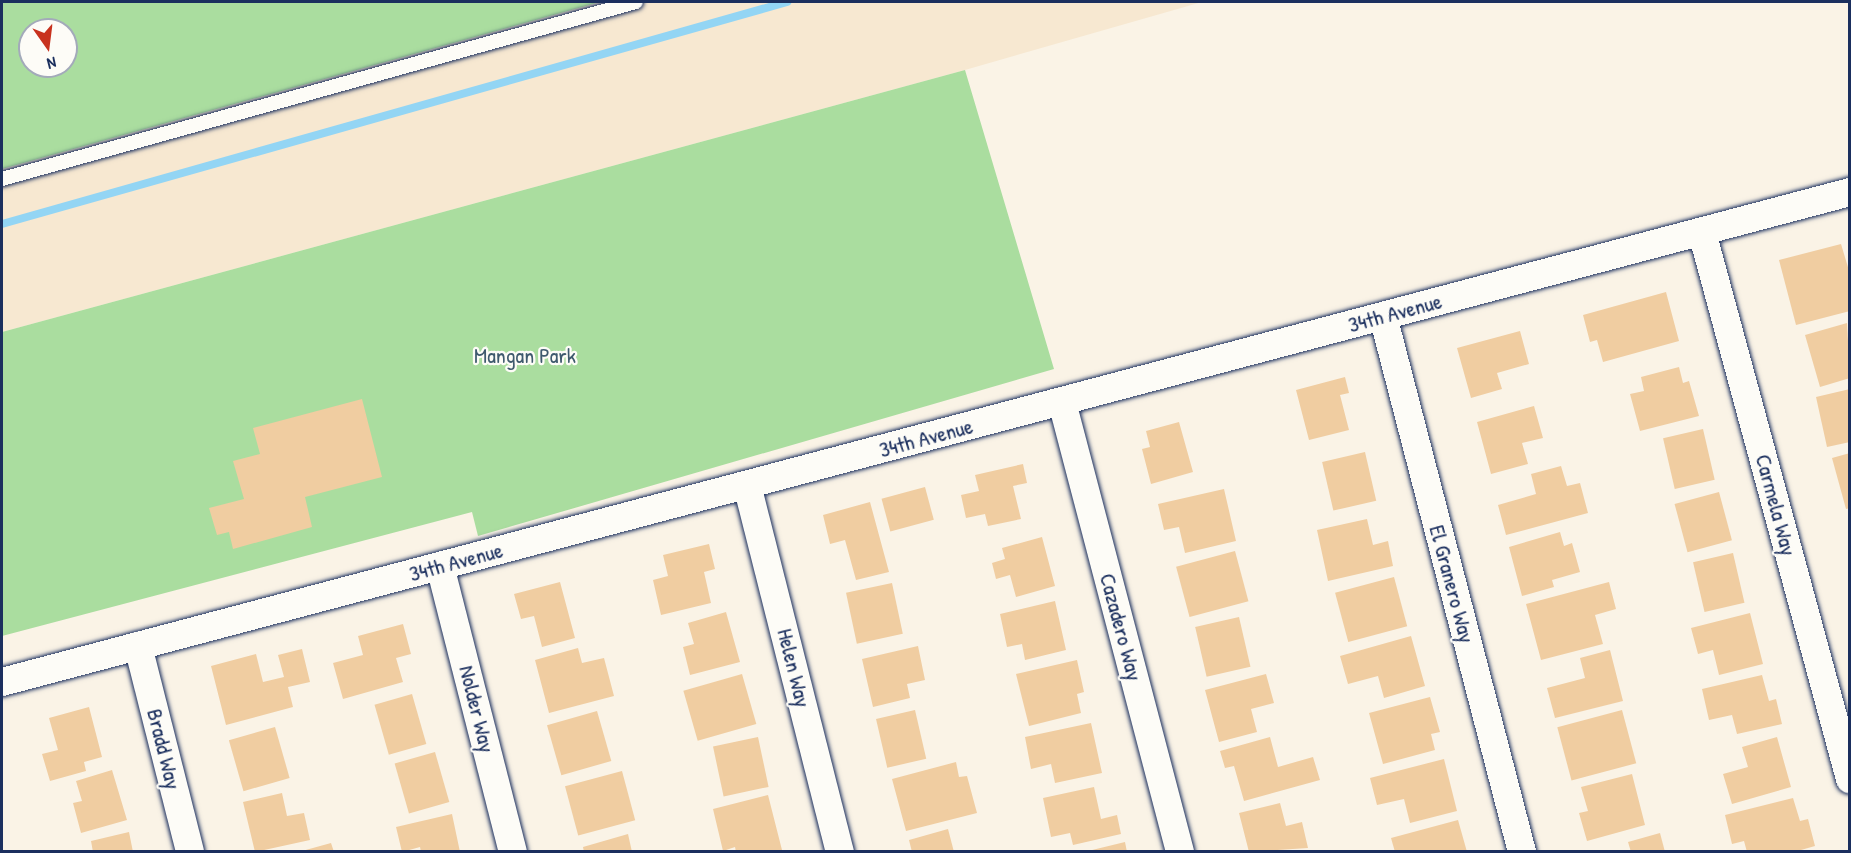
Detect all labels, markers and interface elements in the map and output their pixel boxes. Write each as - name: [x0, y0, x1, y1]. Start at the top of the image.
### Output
- north arrow: [18, 18, 78, 78]
- text: N: [45, 52, 59, 75]
- street label: 34th Avenue: [1345, 288, 1445, 338]
- park label: Mangan Park: [474, 343, 576, 369]
- street label: 34th Avenue: [876, 413, 976, 463]
- street label: Carmela Way: [1750, 451, 1802, 559]
- street label: El Granero Way: [1424, 522, 1480, 646]
- street label: 34th Avenue: [406, 537, 506, 587]
- street label: Cazadero Way: [1094, 570, 1148, 684]
- street label: Helen Way: [771, 626, 817, 710]
- street label: Nolder Way: [453, 663, 501, 755]
- street label: Bradd Way: [141, 706, 187, 792]

